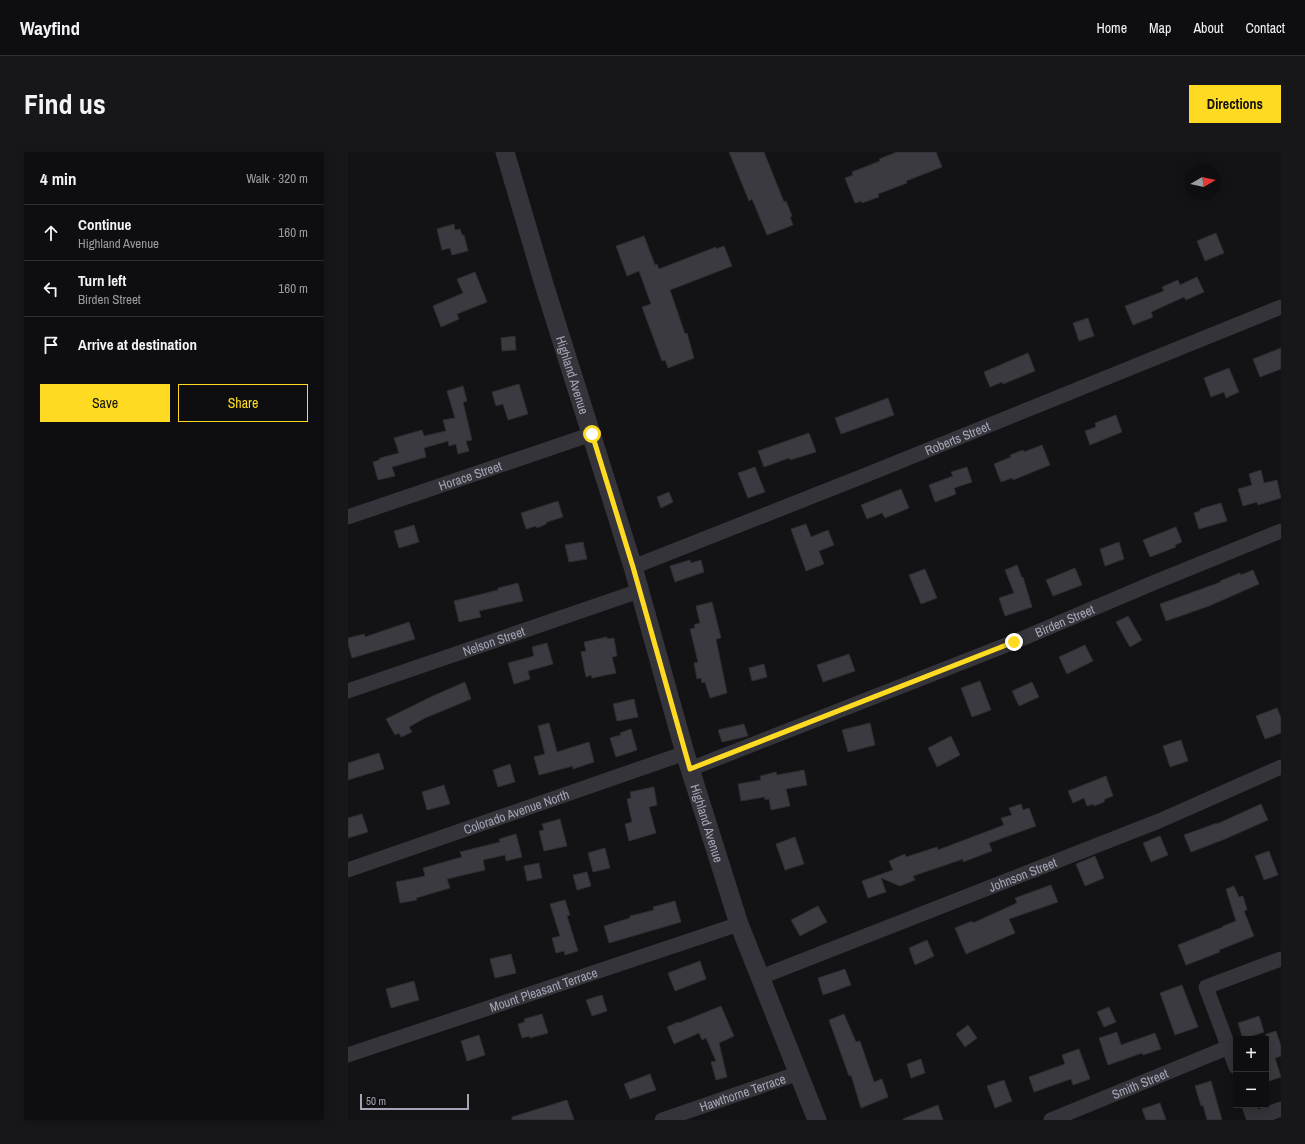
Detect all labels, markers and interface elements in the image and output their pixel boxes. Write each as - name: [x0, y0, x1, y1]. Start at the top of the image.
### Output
- text: Wayfind: [20, 15, 80, 41]
- text: Home: [1096, 19, 1127, 37]
- text: Map: [1149, 19, 1171, 37]
- text: About: [1193, 19, 1223, 37]
- text: Contact: [1245, 19, 1285, 37]
- text: Find us: [24, 85, 106, 123]
- button: Directions: [1189, 85, 1281, 123]
- north arrow: [1185, 164, 1221, 200]
- text: 4 min: [40, 167, 76, 190]
- text: Walk · 320 m: [246, 170, 308, 187]
- text: Continue: [78, 214, 131, 235]
- icon: ahead: [40, 222, 62, 244]
- text: 160 m: [278, 224, 308, 241]
- text: Highland Avenue: [78, 235, 159, 252]
- text: Turn left: [78, 270, 126, 291]
- icon: left: [40, 278, 62, 300]
- text: 160 m: [278, 280, 308, 297]
- text: Birden Street: [78, 291, 141, 308]
- icon: arrive: [40, 334, 62, 356]
- text: Arrive at destination: [78, 334, 197, 355]
- street label: Highland Avenue: [552, 334, 592, 416]
- button: Save: [40, 384, 170, 422]
- button: Share: [178, 384, 308, 422]
- street label: Roberts Street: [922, 418, 993, 459]
- route start: [583, 425, 601, 443]
- street label: Horace Street: [436, 457, 504, 495]
- street label: Birden Street: [1033, 601, 1097, 641]
- street label: Nelson Street: [460, 623, 527, 660]
- route end: [1005, 633, 1023, 651]
- street label: Highland Avenue: [686, 782, 727, 865]
- street label: Colorado Avenue North: [461, 786, 572, 838]
- street label: Johnson Street: [986, 854, 1059, 896]
- street label: Mount Pleasant Terrace: [487, 964, 600, 1016]
- map controls: [1233, 1036, 1269, 1108]
- button: +: [1233, 1036, 1269, 1072]
- street label: Smith Street: [1109, 1065, 1171, 1103]
- street label: Hawthorne Terrace: [697, 1070, 788, 1116]
- button: −: [1233, 1072, 1269, 1108]
- scale bar: [360, 1092, 469, 1111]
- text: 50 m: [366, 1094, 386, 1108]

